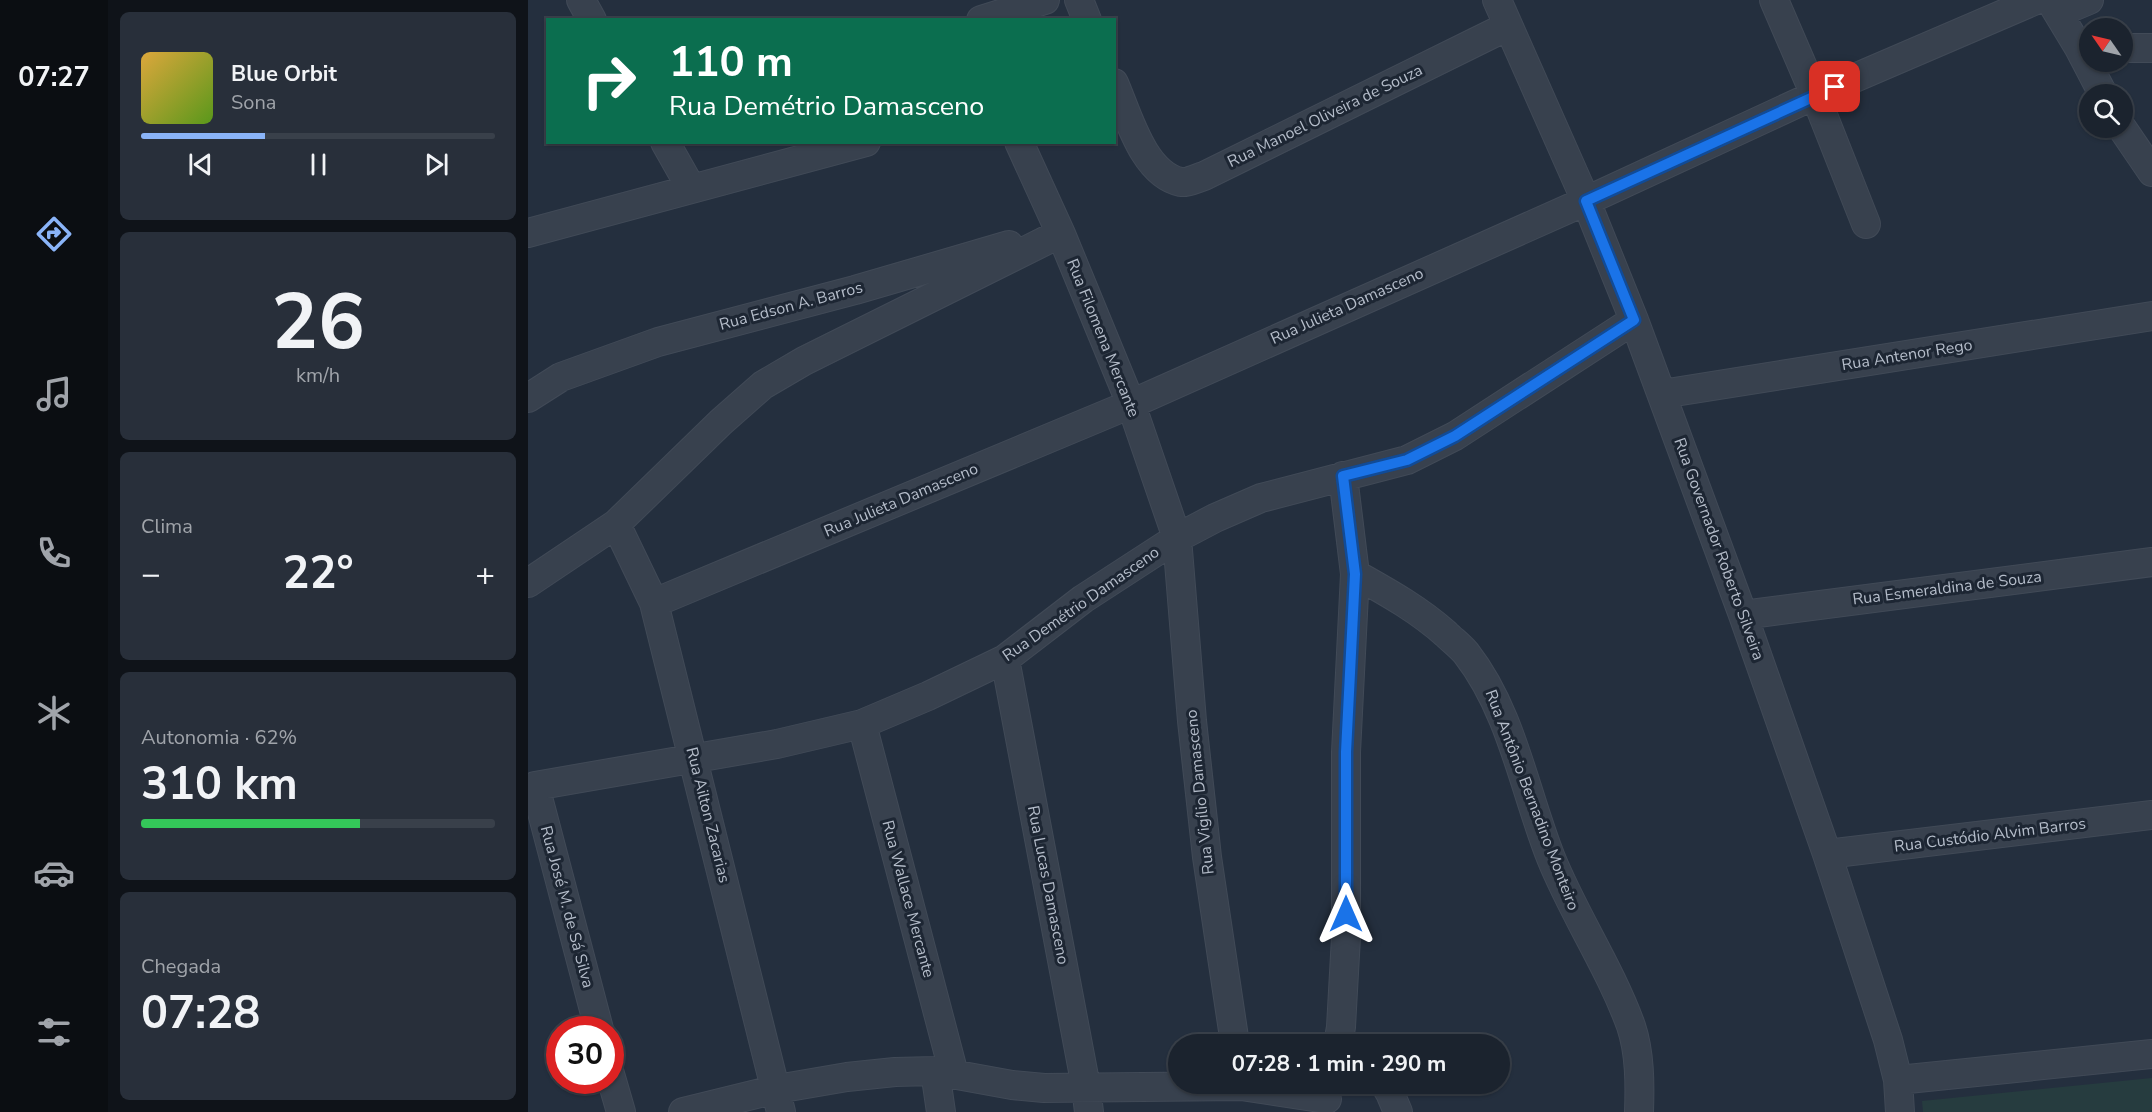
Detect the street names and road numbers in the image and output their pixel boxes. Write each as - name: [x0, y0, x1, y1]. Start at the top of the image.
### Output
- street label: Rua Manoel Oliveira de Souza: [1224, 59, 1426, 173]
- street label: Rua Filomena Mercante: [1061, 256, 1145, 420]
- street label: Rua Julieta Damasceno: [1267, 262, 1427, 350]
- street label: Rua Edson A. Barros: [717, 276, 865, 336]
- street label: Rua Antenor Rego: [1840, 334, 1974, 376]
- street label: Rua Governador Roberto Silveira: [1668, 435, 1770, 663]
- street label: Rua Julieta Damasceno: [821, 457, 982, 542]
- street label: Rua Demétrio Damasceno: [998, 541, 1164, 667]
- street label: Rua Esmeraldina de Souza: [1851, 565, 2043, 611]
- street label: Rua Antônio Bernadino Monteiro: [1480, 686, 1584, 914]
- street label: Rua Vigílio Damasceno: [1180, 708, 1220, 876]
- street label: Rua Ailton Zacarias: [681, 745, 735, 885]
- street label: Rua Lucas Damasceno: [1022, 804, 1074, 966]
- street label: Rua Custódio Alvim Barros: [1893, 812, 2087, 858]
- street label: Rua Wallace Mercante: [876, 818, 940, 980]
- street label: Rua José M. de Sá Silva: [535, 823, 599, 991]

